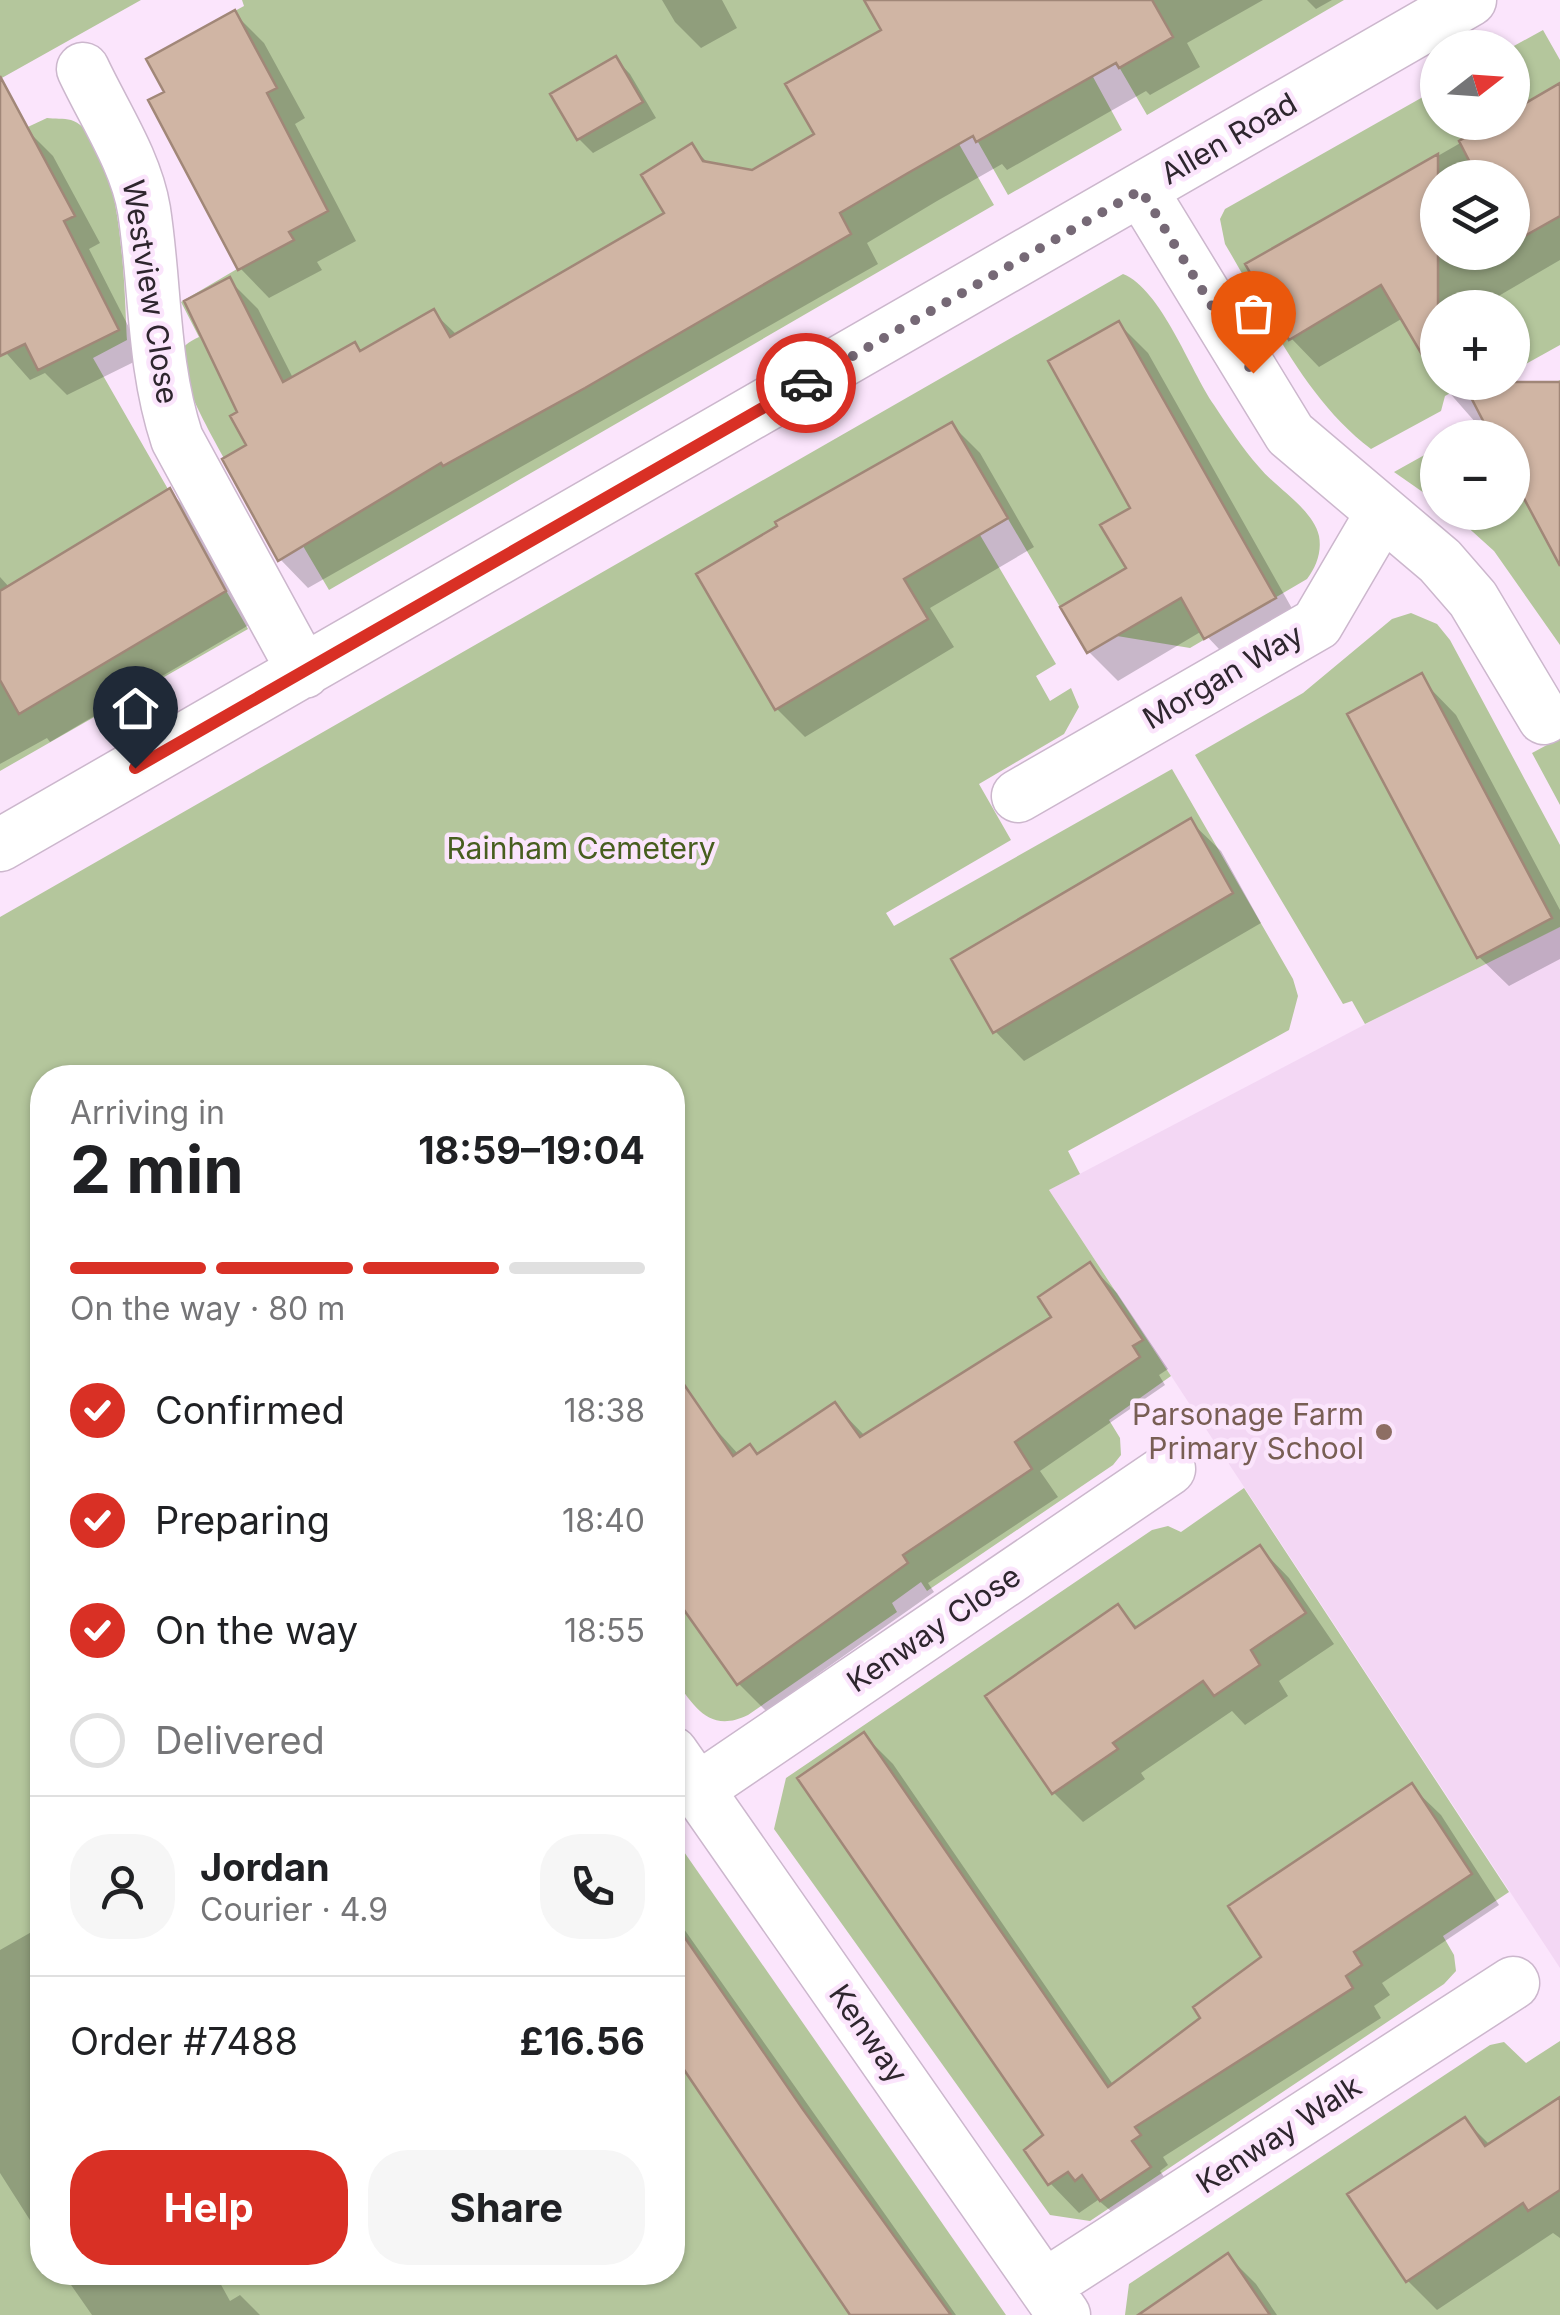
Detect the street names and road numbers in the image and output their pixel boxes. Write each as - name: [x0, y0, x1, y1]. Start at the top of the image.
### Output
- street label: Allen Road: [1154, 85, 1303, 192]
- street label: Westview Close: [116, 177, 186, 406]
- street label: Morgan Way: [1136, 616, 1309, 736]
- street label: Kenway Close: [840, 1557, 1027, 1699]
- street label: Kenway: [822, 1977, 916, 2090]
- street label: Kenway Walk: [1189, 2067, 1368, 2201]

